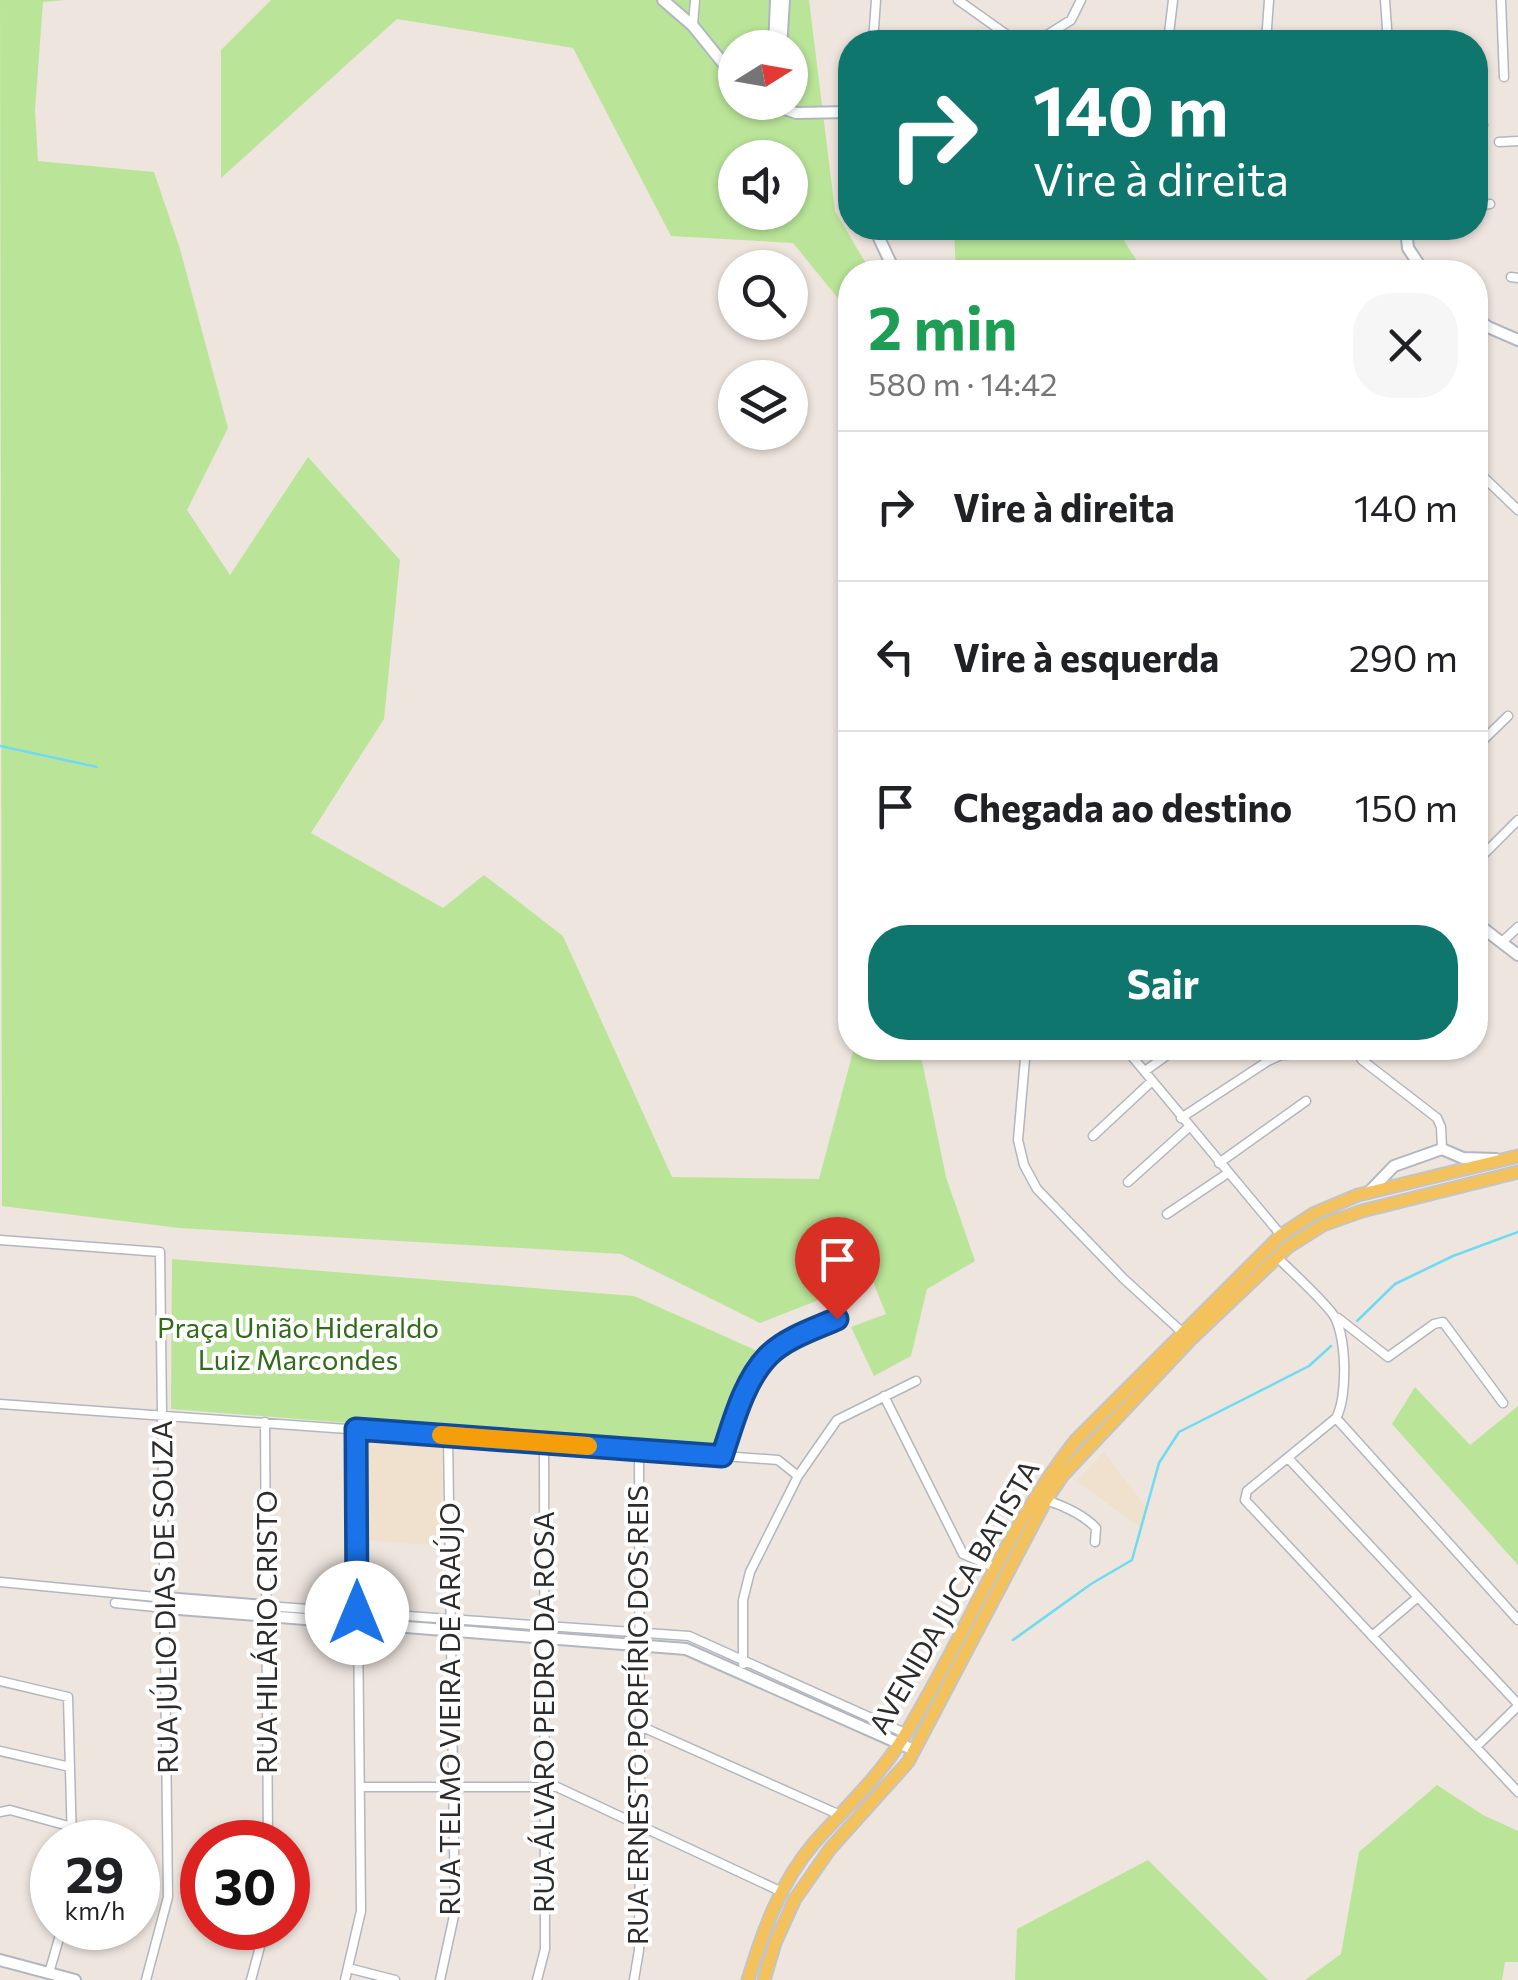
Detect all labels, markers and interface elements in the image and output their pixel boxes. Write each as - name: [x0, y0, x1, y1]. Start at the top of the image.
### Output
- north arrow: [718, 30, 808, 120]
- map controls: [718, 30, 808, 450]
- text: 140 m: [1033, 65, 1229, 150]
- icon: right: [868, 70, 998, 200]
- button: sound: [718, 140, 808, 230]
- text: Vire à direita: [1033, 150, 1289, 205]
- button: search: [718, 250, 808, 340]
- text: 2 min: [868, 289, 1017, 362]
- button: close: [1353, 293, 1458, 398]
- button: layers: [718, 360, 808, 450]
- text: 580 m · 14:42: [868, 363, 1057, 403]
- icon: right: [868, 479, 923, 534]
- text: Vire à direita: [953, 483, 1175, 530]
- text: 140 m: [1354, 483, 1458, 530]
- icon: left: [868, 629, 923, 684]
- text: Vire à esquerda: [953, 633, 1219, 680]
- text: 290 m: [1349, 633, 1458, 680]
- icon: arrive: [868, 779, 923, 834]
- text: Chegada ao destino: [953, 783, 1292, 830]
- text: 150 m: [1355, 783, 1458, 830]
- button: Sair: [868, 925, 1458, 1040]
- pin: [795, 1217, 880, 1320]
- icon: arrive: [810, 1232, 865, 1287]
- park label: Praça União Hideraldo Luiz Marcondes: [157, 1310, 439, 1376]
- street label: RUA JÚLIO DIAS DE SOUZA: [144, 1420, 184, 1774]
- street label: AVENIDA JUCA BATISTA: [861, 1454, 1045, 1739]
- street label: RUA ERNESTO PORFÍRIO DOS REIS: [620, 1485, 654, 1945]
- street label: RUA HILÁRIO CRISTO: [249, 1490, 283, 1774]
- street label: RUA TELMO VIEIRA DE ARAÚJO: [432, 1502, 466, 1916]
- street label: RUA ÁLVARO PEDRO DA ROSA: [526, 1511, 560, 1913]
- position arrow: [305, 1561, 409, 1665]
- speed limit sign: 30: [180, 1820, 310, 1950]
- text: 29: [65, 1842, 124, 1903]
- text: km/h: [65, 1895, 125, 1925]

